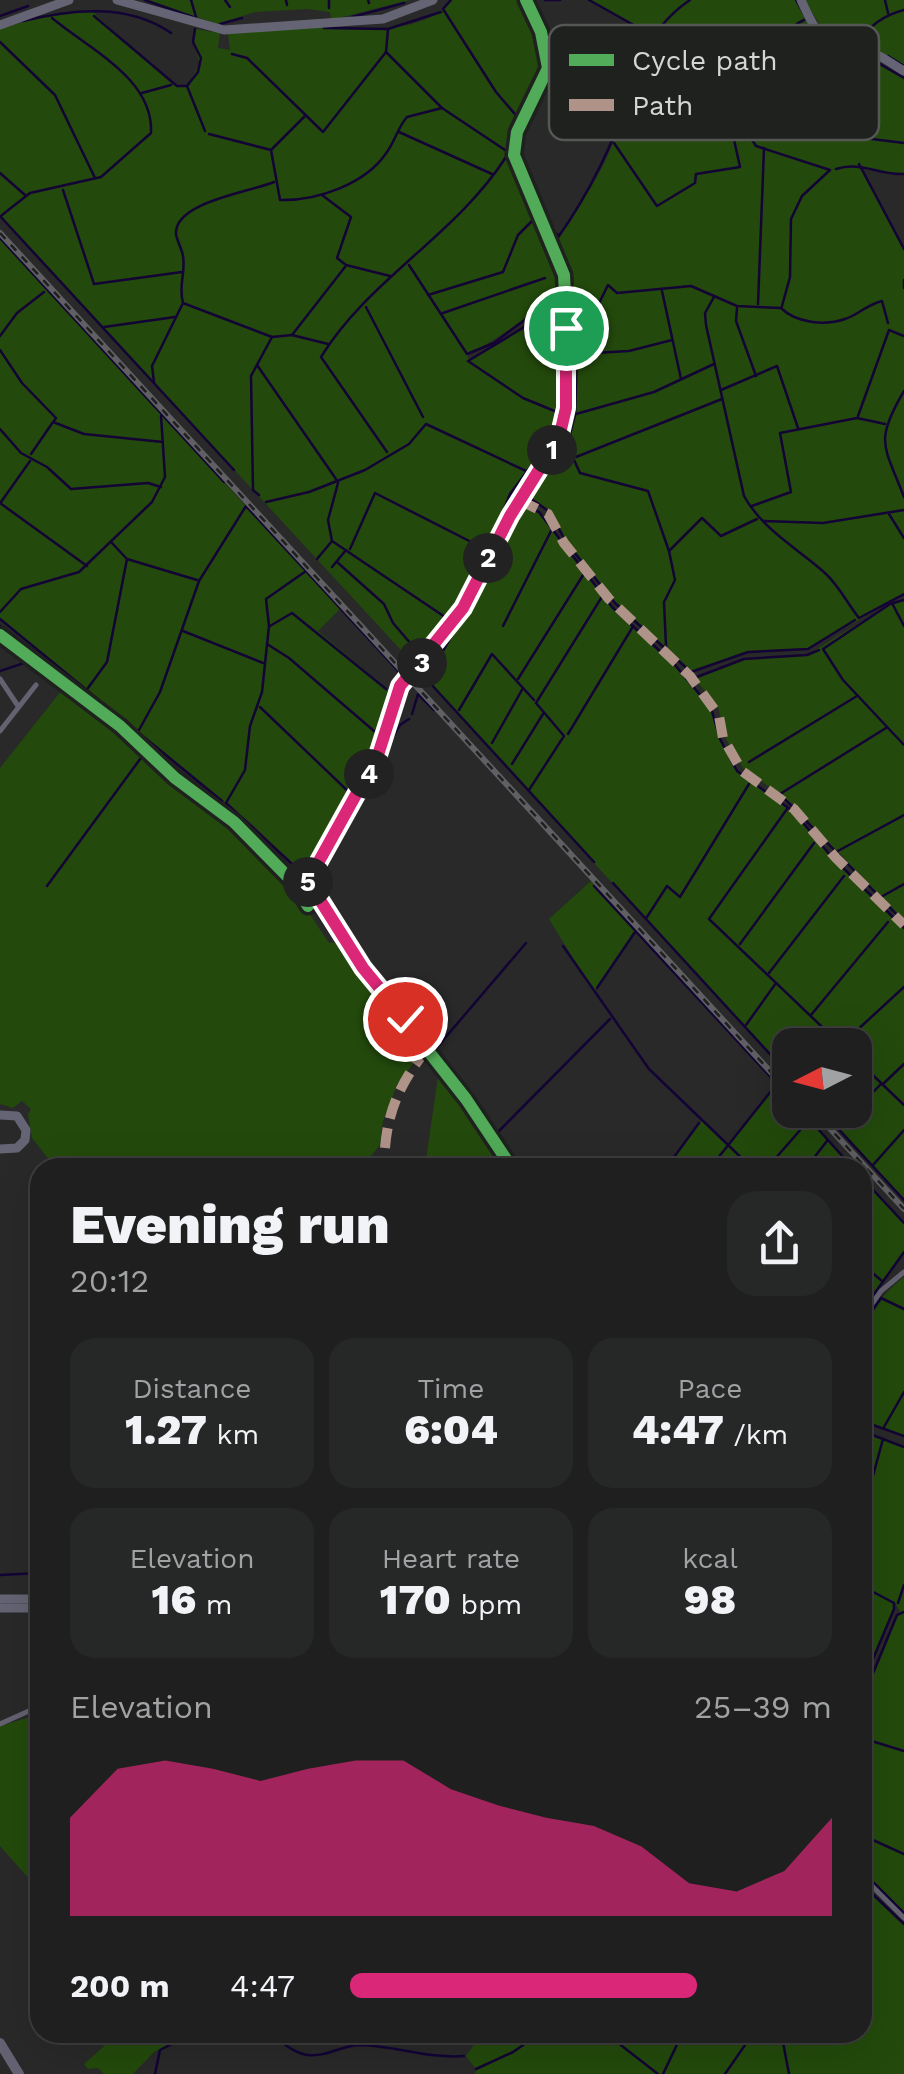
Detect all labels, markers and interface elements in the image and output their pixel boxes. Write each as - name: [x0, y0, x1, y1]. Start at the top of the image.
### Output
- legend: [549, 25, 879, 140]
- text: Cycle path: [632, 44, 778, 77]
- text: Path: [632, 89, 693, 122]
- pin: [524, 286, 609, 371]
- icon: arrive: [539, 301, 594, 356]
- pin: 1: [527, 425, 577, 475]
- text: 1: [546, 433, 558, 466]
- pin: 2: [463, 533, 513, 583]
- text: 2: [480, 541, 496, 574]
- pin: 3: [397, 638, 447, 688]
- text: 3: [414, 646, 430, 679]
- pin: 4: [344, 749, 394, 799]
- text: 4: [360, 757, 378, 790]
- pin: 5: [283, 857, 333, 907]
- text: 5: [300, 865, 316, 898]
- pin: [363, 977, 448, 1062]
- icon: check: [378, 992, 433, 1047]
- north arrow: [772, 1028, 872, 1128]
- map controls: [772, 1028, 872, 1128]
- button: share: [727, 1191, 832, 1296]
- text: Evening run: [70, 1192, 390, 1256]
- text: 20:12: [70, 1262, 149, 1300]
- text: Distance: [132, 1372, 252, 1405]
- text: Time: [418, 1372, 484, 1405]
- text: Pace: [678, 1372, 742, 1405]
- text: 1.27: [125, 1405, 207, 1454]
- text: 6:04: [404, 1405, 498, 1454]
- text: 4:47: [632, 1405, 724, 1454]
- text: km: [207, 1418, 259, 1451]
- text: /km: [724, 1418, 788, 1451]
- text: Elevation: [130, 1542, 255, 1575]
- text: Heart rate: [382, 1542, 520, 1575]
- text: kcal: [682, 1542, 738, 1575]
- text: 16: [152, 1575, 196, 1624]
- text: 170: [380, 1575, 451, 1624]
- text: 98: [684, 1575, 736, 1624]
- text: m: [196, 1588, 232, 1621]
- text: bpm: [451, 1588, 522, 1621]
- text: Elevation: [70, 1688, 213, 1726]
- text: 25–39 m: [694, 1688, 832, 1726]
- text: 200 m: [70, 1967, 170, 2005]
- text: 4:47: [230, 1967, 295, 2005]

